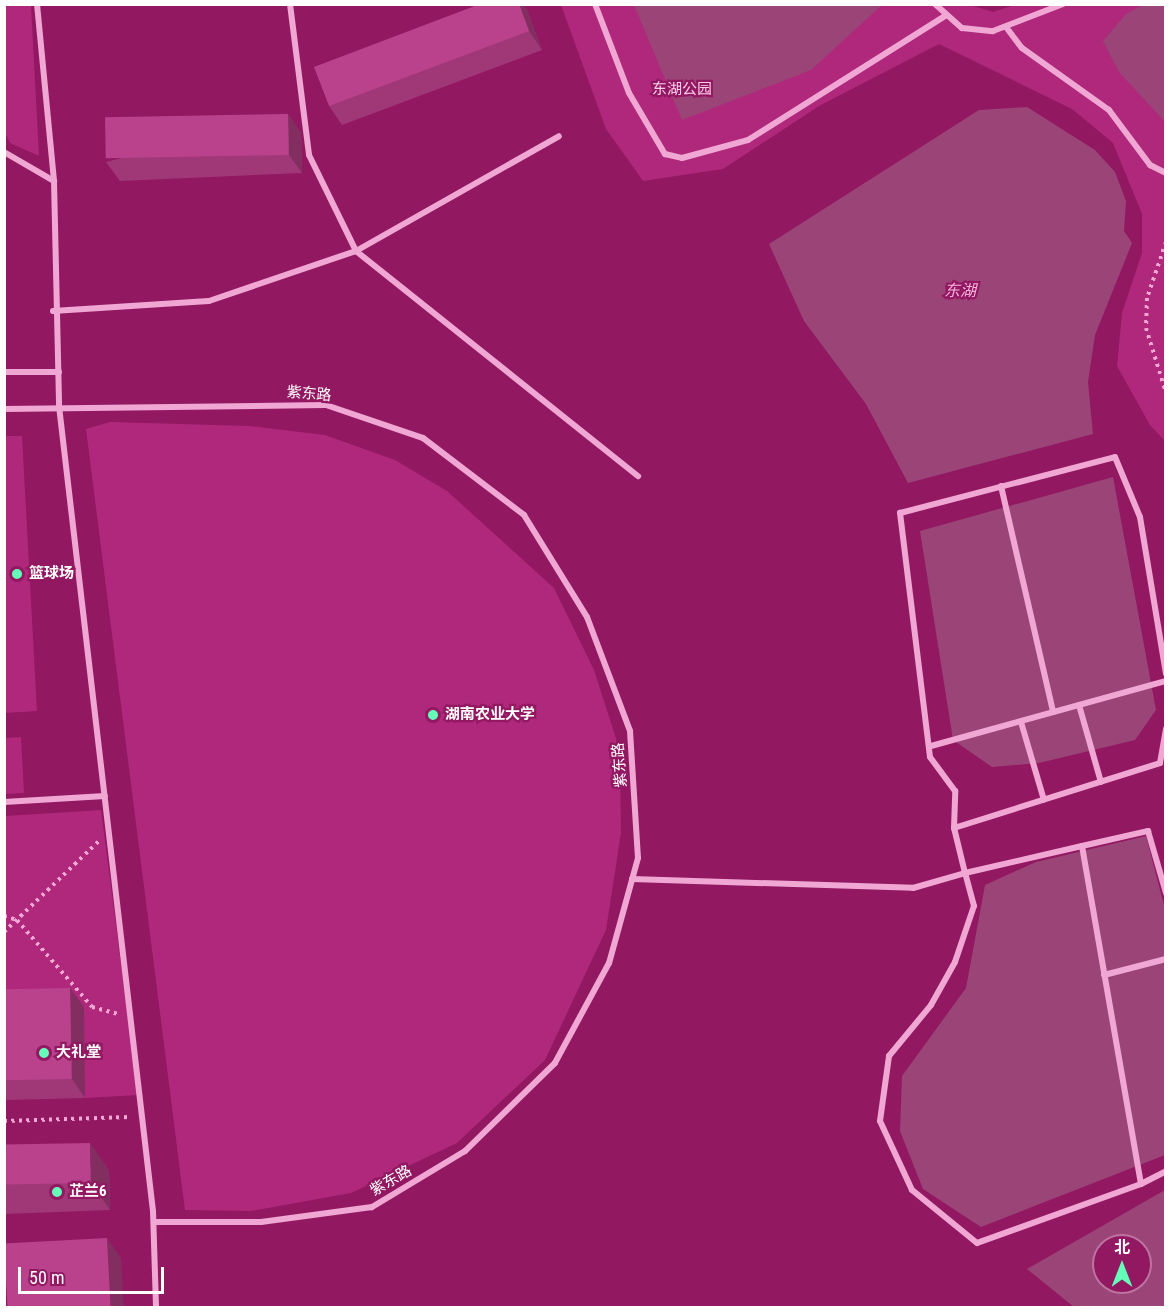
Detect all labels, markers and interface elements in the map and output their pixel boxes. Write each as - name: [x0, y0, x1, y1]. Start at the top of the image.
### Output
- park label: 东湖公园: [652, 81, 712, 99]
- water label: 东湖: [944, 281, 976, 301]
- street label: 紫东路: [286, 383, 332, 405]
- place label: 篮球场: [29, 565, 74, 583]
- marker: 篮球场: [10, 567, 24, 581]
- place label: 湖南农业大学: [445, 706, 535, 724]
- marker: 湖南农业大学: [426, 708, 440, 722]
- street label: 紫东路: [609, 742, 631, 788]
- place label: 大礼堂: [56, 1044, 101, 1062]
- marker: 大礼堂: [37, 1046, 51, 1060]
- street label: 紫东路: [367, 1162, 415, 1200]
- place label: 芷兰6: [69, 1183, 107, 1201]
- marker: 芷兰6: [50, 1185, 64, 1199]
- north arrow: [1092, 1234, 1152, 1294]
- text: 北: [1114, 1238, 1130, 1257]
- scale bar: [21, 1255, 166, 1293]
- text: 50 m: [29, 1267, 64, 1288]

